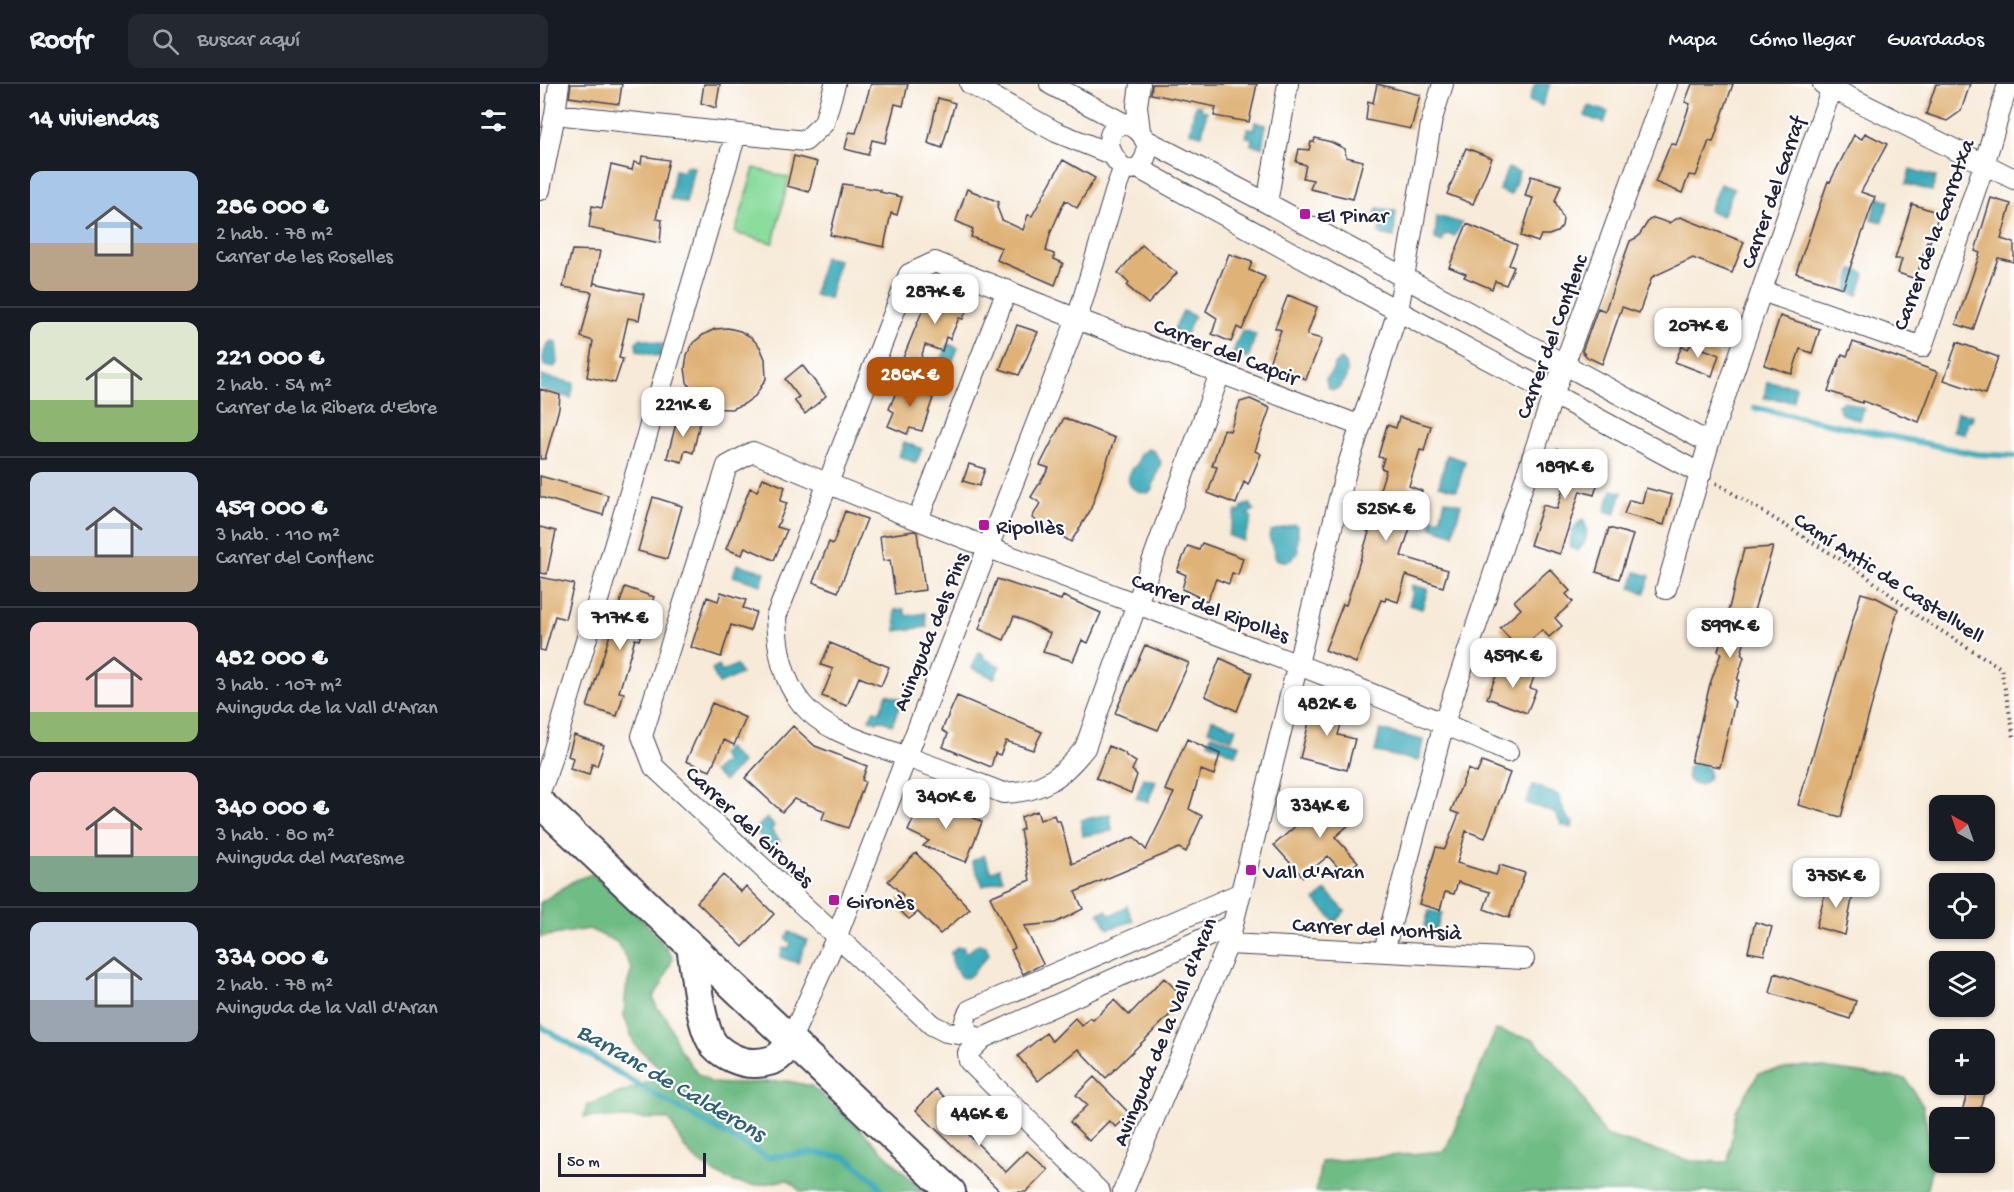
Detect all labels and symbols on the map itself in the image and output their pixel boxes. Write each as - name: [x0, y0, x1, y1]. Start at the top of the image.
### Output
- street label: Carrer del Garraf: [1737, 112, 1814, 273]
- street label: Carrer de la Garrotxa: [1889, 135, 1983, 335]
- place label: El Pinar: [1317, 205, 1390, 231]
- marker: El Pinar: [1298, 207, 1312, 221]
- street label: Carrer del Conflenc: [1512, 250, 1596, 423]
- pin: 287K €: [886, 274, 984, 325]
- pin: 207K €: [1649, 308, 1747, 359]
- street label: Carrer del Capcir: [1149, 314, 1304, 394]
- pin: 286K €: [861, 357, 959, 408]
- pin: 221K €: [634, 387, 732, 438]
- pin: 189K €: [1516, 449, 1614, 500]
- pin: 525K €: [1337, 491, 1435, 542]
- street label: Camí Antic de Castellvell: [1788, 508, 1988, 651]
- place label: Ripollès: [996, 516, 1065, 542]
- marker: Ripollès: [977, 518, 991, 532]
- street label: Avinguda dels Pins: [889, 548, 977, 716]
- street label: Carrer del Ripollès: [1127, 569, 1293, 651]
- pin: 717K €: [571, 600, 669, 651]
- pin: 599K €: [1681, 608, 1779, 659]
- pin: 459K €: [1464, 638, 1562, 689]
- pin: 482K €: [1278, 686, 1376, 737]
- street label: Carrer del Gironès: [679, 762, 819, 895]
- pin: 340K €: [897, 779, 995, 830]
- pin: 334K €: [1271, 788, 1369, 839]
- north arrow: [1929, 795, 1995, 861]
- pin: 375K €: [1787, 858, 1885, 909]
- place label: Vall d'Aran: [1262, 861, 1365, 887]
- marker: Vall d'Aran: [1244, 863, 1258, 877]
- place label: Gironès: [846, 891, 915, 917]
- marker: Gironès: [827, 893, 841, 907]
- street label: Avinguda de la Vall d'Aran: [1109, 914, 1225, 1150]
- street label: Carrer del Montsià: [1291, 914, 1463, 948]
- water label: Barranc de Calderons: [571, 1018, 771, 1151]
- pin: 446K €: [930, 1096, 1028, 1147]
- scale bar: [558, 1150, 706, 1178]

